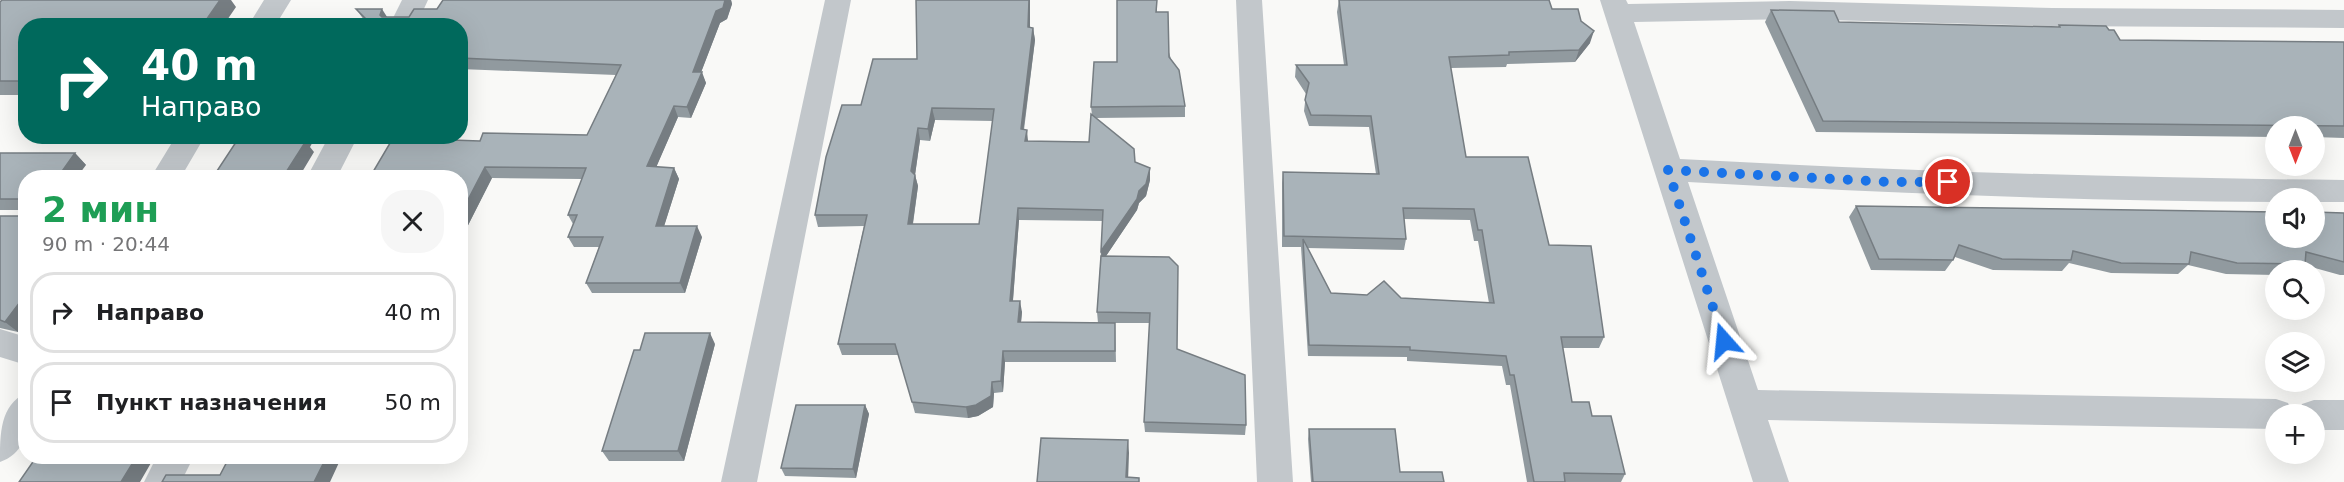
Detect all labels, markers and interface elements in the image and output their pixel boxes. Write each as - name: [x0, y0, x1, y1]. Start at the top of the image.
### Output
- text: 40 m: [141, 41, 258, 90]
- icon: right: [42, 42, 120, 120]
- text: Направо: [141, 91, 262, 122]
- north arrow: [2265, 116, 2325, 176]
- map controls: [2265, 116, 2325, 464]
- pin: [1922, 156, 1973, 207]
- icon: arrive: [1931, 165, 1964, 198]
- button: sound: [2265, 188, 2325, 248]
- text: 2 мин: [42, 189, 159, 230]
- button: close: [381, 190, 444, 253]
- text: 90 m · 20:44: [42, 232, 170, 256]
- button: search: [2265, 260, 2325, 320]
- icon: right: [45, 296, 78, 329]
- text: Направо: [96, 300, 204, 325]
- text: 40 m: [385, 300, 441, 325]
- position arrow: [1692, 309, 1756, 373]
- button: layers: [2265, 332, 2325, 392]
- icon: arrive: [45, 386, 78, 419]
- text: Пункт назначения: [96, 390, 327, 415]
- text: 50 m: [385, 390, 441, 415]
- button: +: [2265, 404, 2325, 464]

